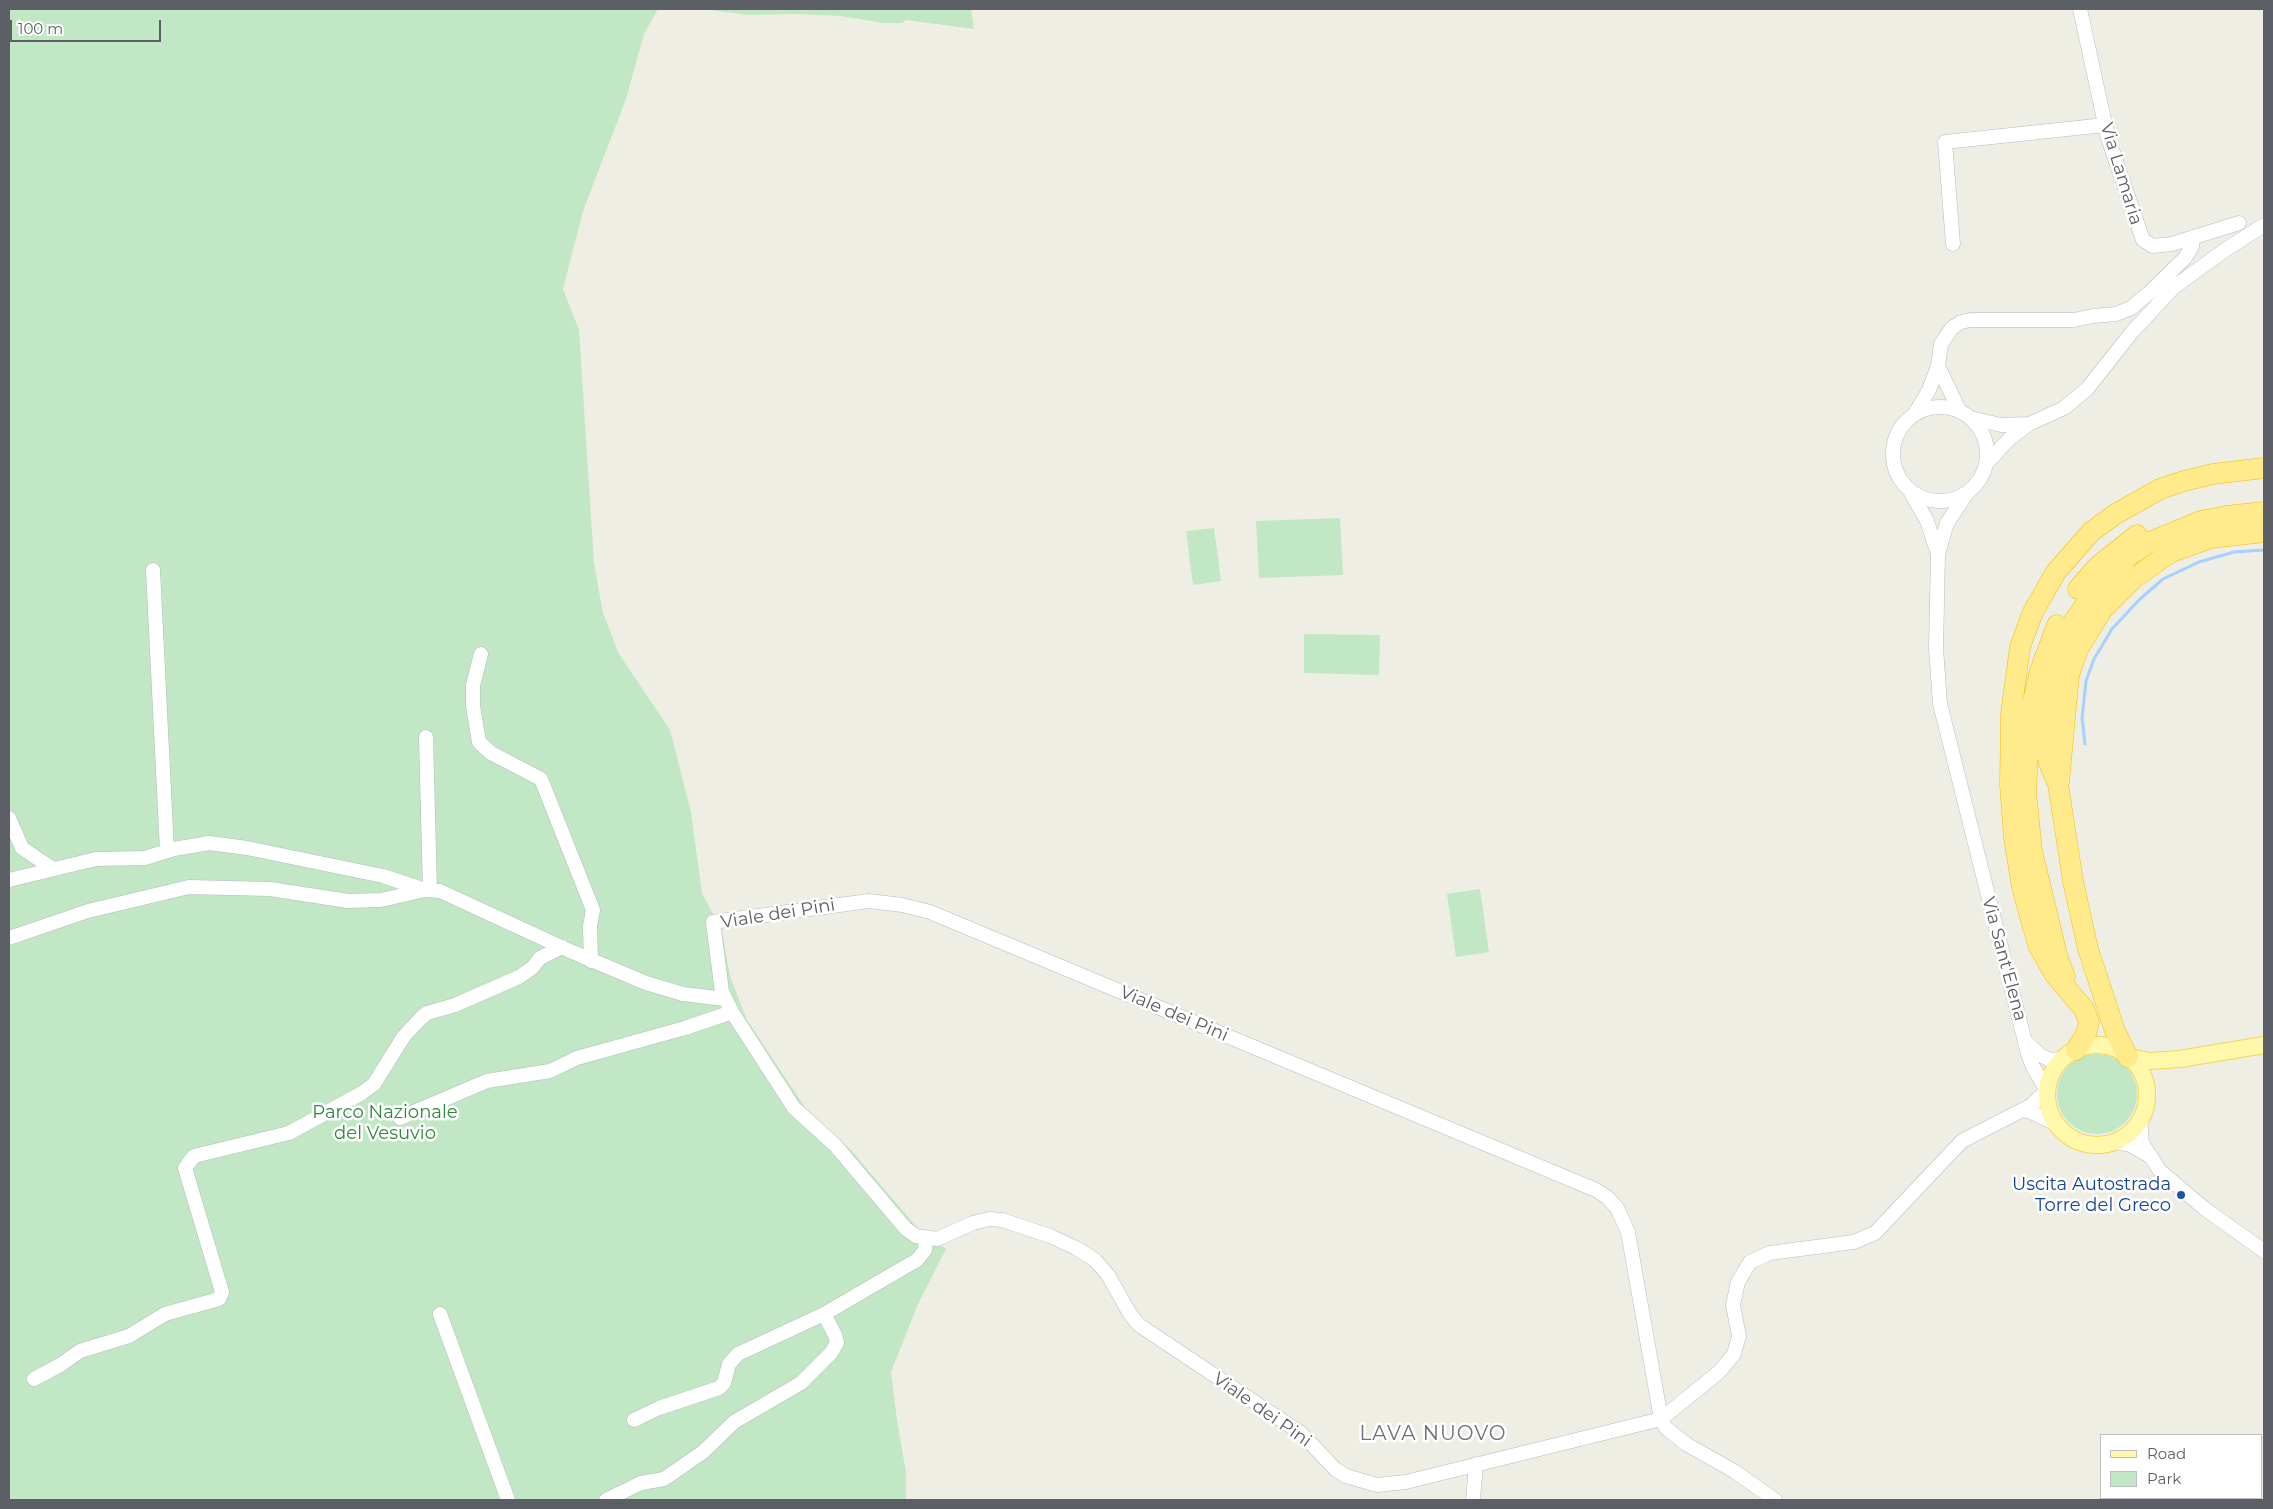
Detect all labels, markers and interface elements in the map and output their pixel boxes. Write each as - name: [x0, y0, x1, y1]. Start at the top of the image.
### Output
- scale bar: [12, 10, 164, 42]
- text: 100 m: [18, 19, 63, 38]
- street label: Via Lamaria: [2095, 120, 2147, 228]
- street label: Viale dei Pini: [719, 894, 837, 934]
- street label: Via Sant'Elena: [1977, 894, 2031, 1024]
- street label: Viale dei Pini: [1117, 981, 1231, 1047]
- park label: Parco Nazionale del Vesuvio: [312, 1102, 458, 1144]
- place label: Uscita Autostrada Torre del Greco: [2012, 1174, 2171, 1216]
- marker: Uscita Autostrada Torre del Greco: [2175, 1189, 2187, 1201]
- street label: Viale dei Pini: [1208, 1368, 1316, 1452]
- district label: LAVA NUOVO: [1358, 1422, 1508, 1446]
- legend: [2100, 1434, 2263, 1499]
- text: Road: [2147, 1444, 2186, 1463]
- text: Park: [2147, 1469, 2181, 1488]

